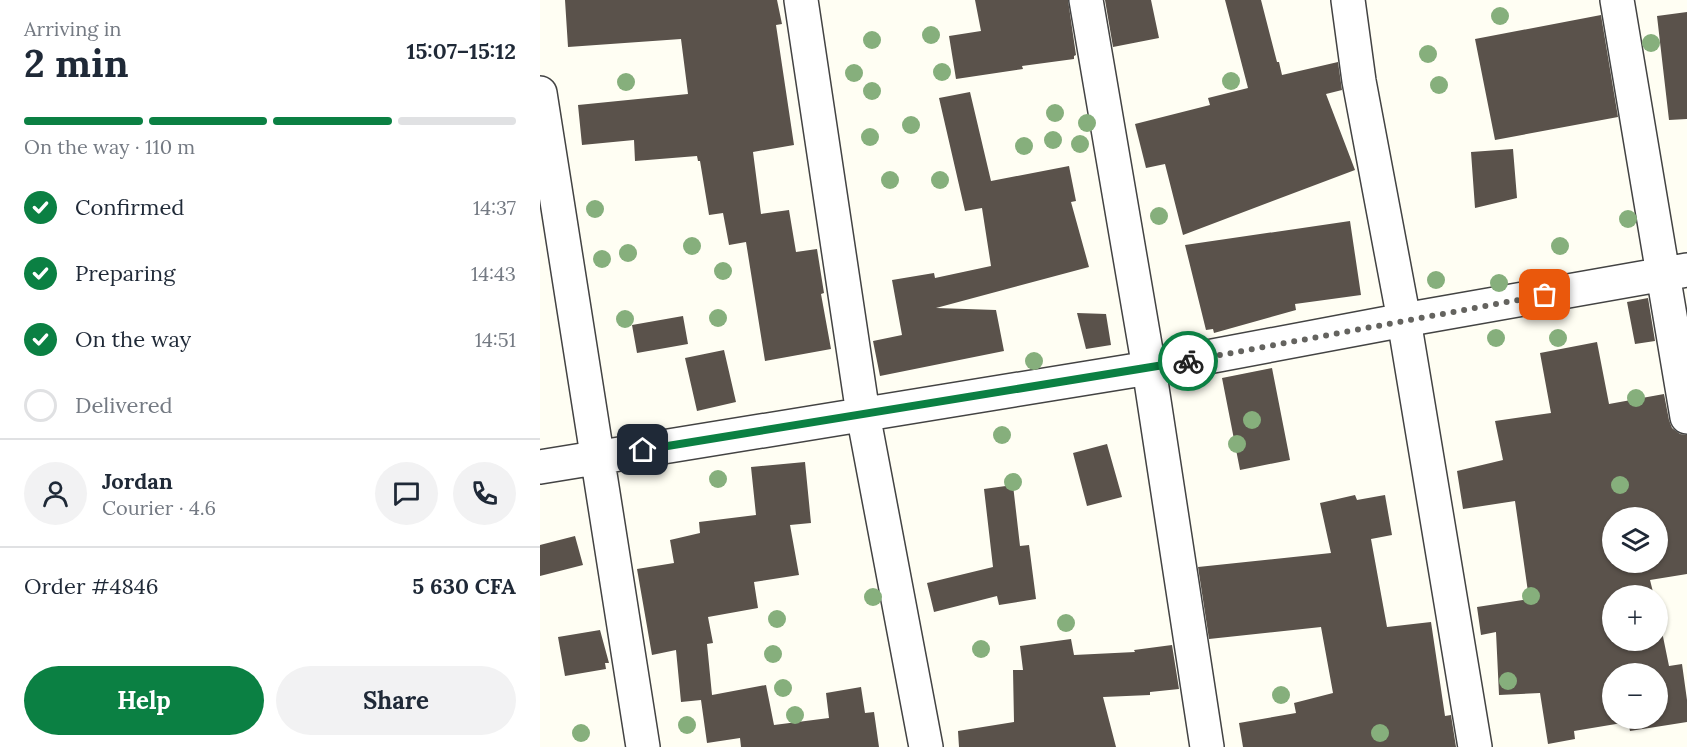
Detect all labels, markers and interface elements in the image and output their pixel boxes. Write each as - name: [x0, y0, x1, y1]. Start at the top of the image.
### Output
- text: Arriving in: [24, 16, 121, 41]
- text: 15:07–15:12: [406, 37, 516, 65]
- text: 2 min: [24, 38, 129, 88]
- text: On the way · 110 m: [24, 134, 195, 159]
- icon: check: [24, 191, 57, 224]
- text: Confirmed: [75, 193, 184, 221]
- text: 14:37: [473, 195, 516, 220]
- icon: check: [24, 257, 57, 290]
- text: Preparing: [75, 259, 175, 287]
- text: 14:43: [471, 261, 516, 286]
- pin: [1519, 269, 1570, 320]
- icon: bag: [1528, 278, 1561, 311]
- icon: check: [24, 323, 57, 356]
- text: On the way: [75, 325, 191, 353]
- text: 14:51: [475, 327, 516, 352]
- courier: [1158, 331, 1218, 391]
- icon: bike: [1172, 345, 1205, 378]
- text: Delivered: [75, 391, 173, 419]
- pin: [617, 424, 668, 475]
- icon: home: [626, 433, 659, 466]
- button: person: [24, 462, 87, 525]
- button: chat: [375, 462, 438, 525]
- button: phone: [453, 462, 516, 525]
- text: Jordan: [102, 467, 173, 495]
- text: Courier · 4.6: [102, 495, 216, 520]
- map controls: [1602, 507, 1668, 729]
- button: layers: [1602, 507, 1668, 573]
- text: Order #4846: [24, 572, 158, 600]
- text: 5 630 CFA: [412, 572, 516, 600]
- button: +: [1602, 585, 1668, 651]
- button: −: [1602, 663, 1668, 729]
- button: Help: [24, 666, 264, 735]
- button: Share: [276, 666, 516, 735]

